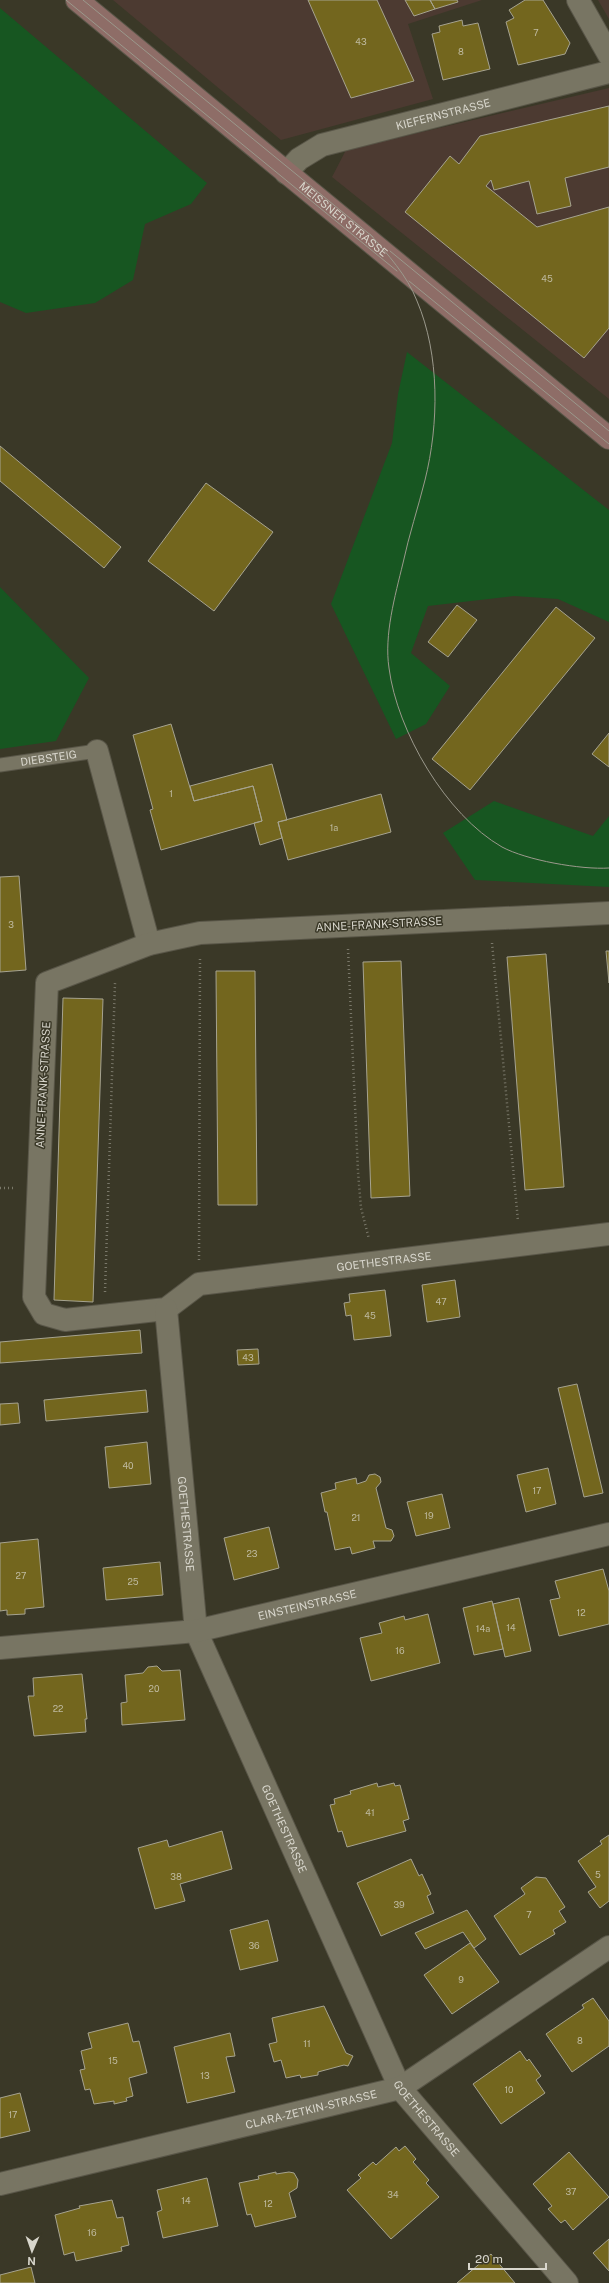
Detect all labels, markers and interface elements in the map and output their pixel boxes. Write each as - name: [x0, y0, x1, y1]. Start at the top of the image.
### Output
- house number: 7: [533, 27, 539, 38]
- house number: 43: [355, 36, 367, 47]
- house number: 8: [458, 46, 464, 57]
- street label: KIEFERNSTRASSE: [395, 96, 492, 132]
- street label: MEISSNER STRASSE: [297, 180, 390, 259]
- house number: 45: [541, 273, 553, 284]
- street label: DIEBSTEIG: [19, 748, 78, 768]
- house number: 1: [169, 788, 173, 799]
- house number: 1a: [330, 822, 338, 833]
- street label: ANNE-FRANK-STRASSE: [316, 915, 443, 933]
- house number: 3: [8, 919, 14, 930]
- street label: ANNE-FRANK-STRASSE: [34, 1021, 52, 1148]
- street label: GOETHESTRASSE: [336, 1250, 432, 1273]
- house number: 47: [435, 1296, 447, 1307]
- house number: 45: [364, 1310, 376, 1321]
- house number: 43: [242, 1352, 254, 1363]
- house number: 40: [122, 1460, 134, 1471]
- street label: GOETHESTRASSE: [176, 1476, 196, 1572]
- house number: 17: [532, 1485, 542, 1496]
- house number: 19: [424, 1510, 434, 1521]
- house number: 21: [351, 1512, 361, 1523]
- house number: 23: [246, 1548, 258, 1559]
- house number: 27: [16, 1570, 26, 1581]
- house number: 25: [127, 1576, 139, 1587]
- street label: EINSTEINSTRASSE: [257, 1587, 358, 1622]
- house number: 12: [576, 1607, 586, 1618]
- house number: 14: [506, 1622, 516, 1633]
- house number: 14a: [476, 1623, 490, 1634]
- house number: 16: [395, 1645, 405, 1656]
- house number: 20: [149, 1683, 160, 1694]
- house number: 22: [53, 1703, 63, 1714]
- street label: GOETHESTRASSE: [259, 1783, 309, 1875]
- house number: 41: [365, 1807, 375, 1818]
- house number: 5: [595, 1869, 601, 1880]
- house number: 38: [170, 1871, 182, 1882]
- house number: 39: [393, 1899, 405, 1910]
- house number: 7: [526, 1909, 532, 1920]
- house number: 36: [248, 1940, 260, 1951]
- house number: 9: [458, 1974, 464, 1985]
- house number: 8: [577, 2035, 583, 2046]
- house number: 11: [303, 2038, 311, 2049]
- house number: 15: [108, 2055, 118, 2066]
- house number: 13: [200, 2070, 210, 2081]
- street label: GOETHESTRASSE: [391, 2079, 462, 2159]
- house number: 10: [504, 2084, 514, 2095]
- street label: CLARA-ZETKIN-STRASSE: [244, 2088, 378, 2131]
- house number: 17: [8, 2109, 18, 2120]
- house number: 37: [566, 2186, 576, 2197]
- house number: 34: [387, 2189, 399, 2200]
- house number: 14: [181, 2195, 191, 2206]
- house number: 12: [263, 2198, 273, 2209]
- house number: 16: [87, 2227, 97, 2238]
- north arrow: [12, 2231, 52, 2271]
- scale bar: [469, 2245, 546, 2271]
- text: 20 m: [475, 2252, 503, 2266]
- text: N: [27, 2255, 36, 2267]

